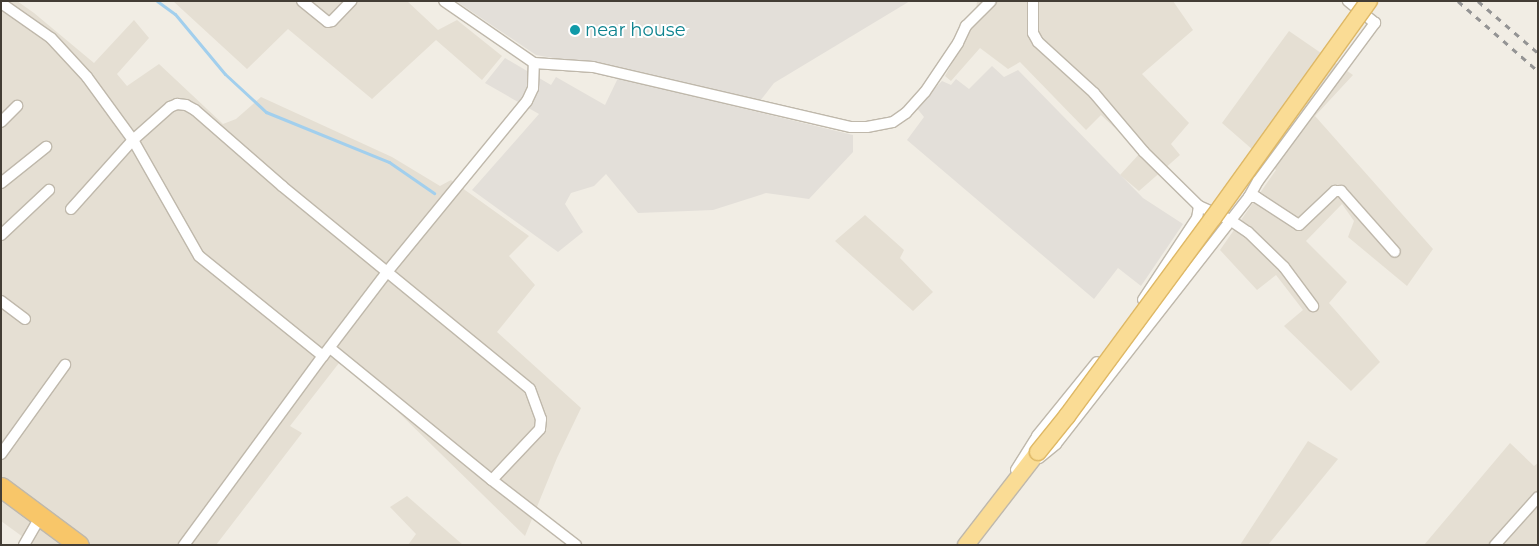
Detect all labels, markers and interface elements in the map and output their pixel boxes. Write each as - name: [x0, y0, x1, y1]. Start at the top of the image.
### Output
- place label: near house: [585, 19, 686, 41]
- marker: near house: [569, 24, 581, 36]

